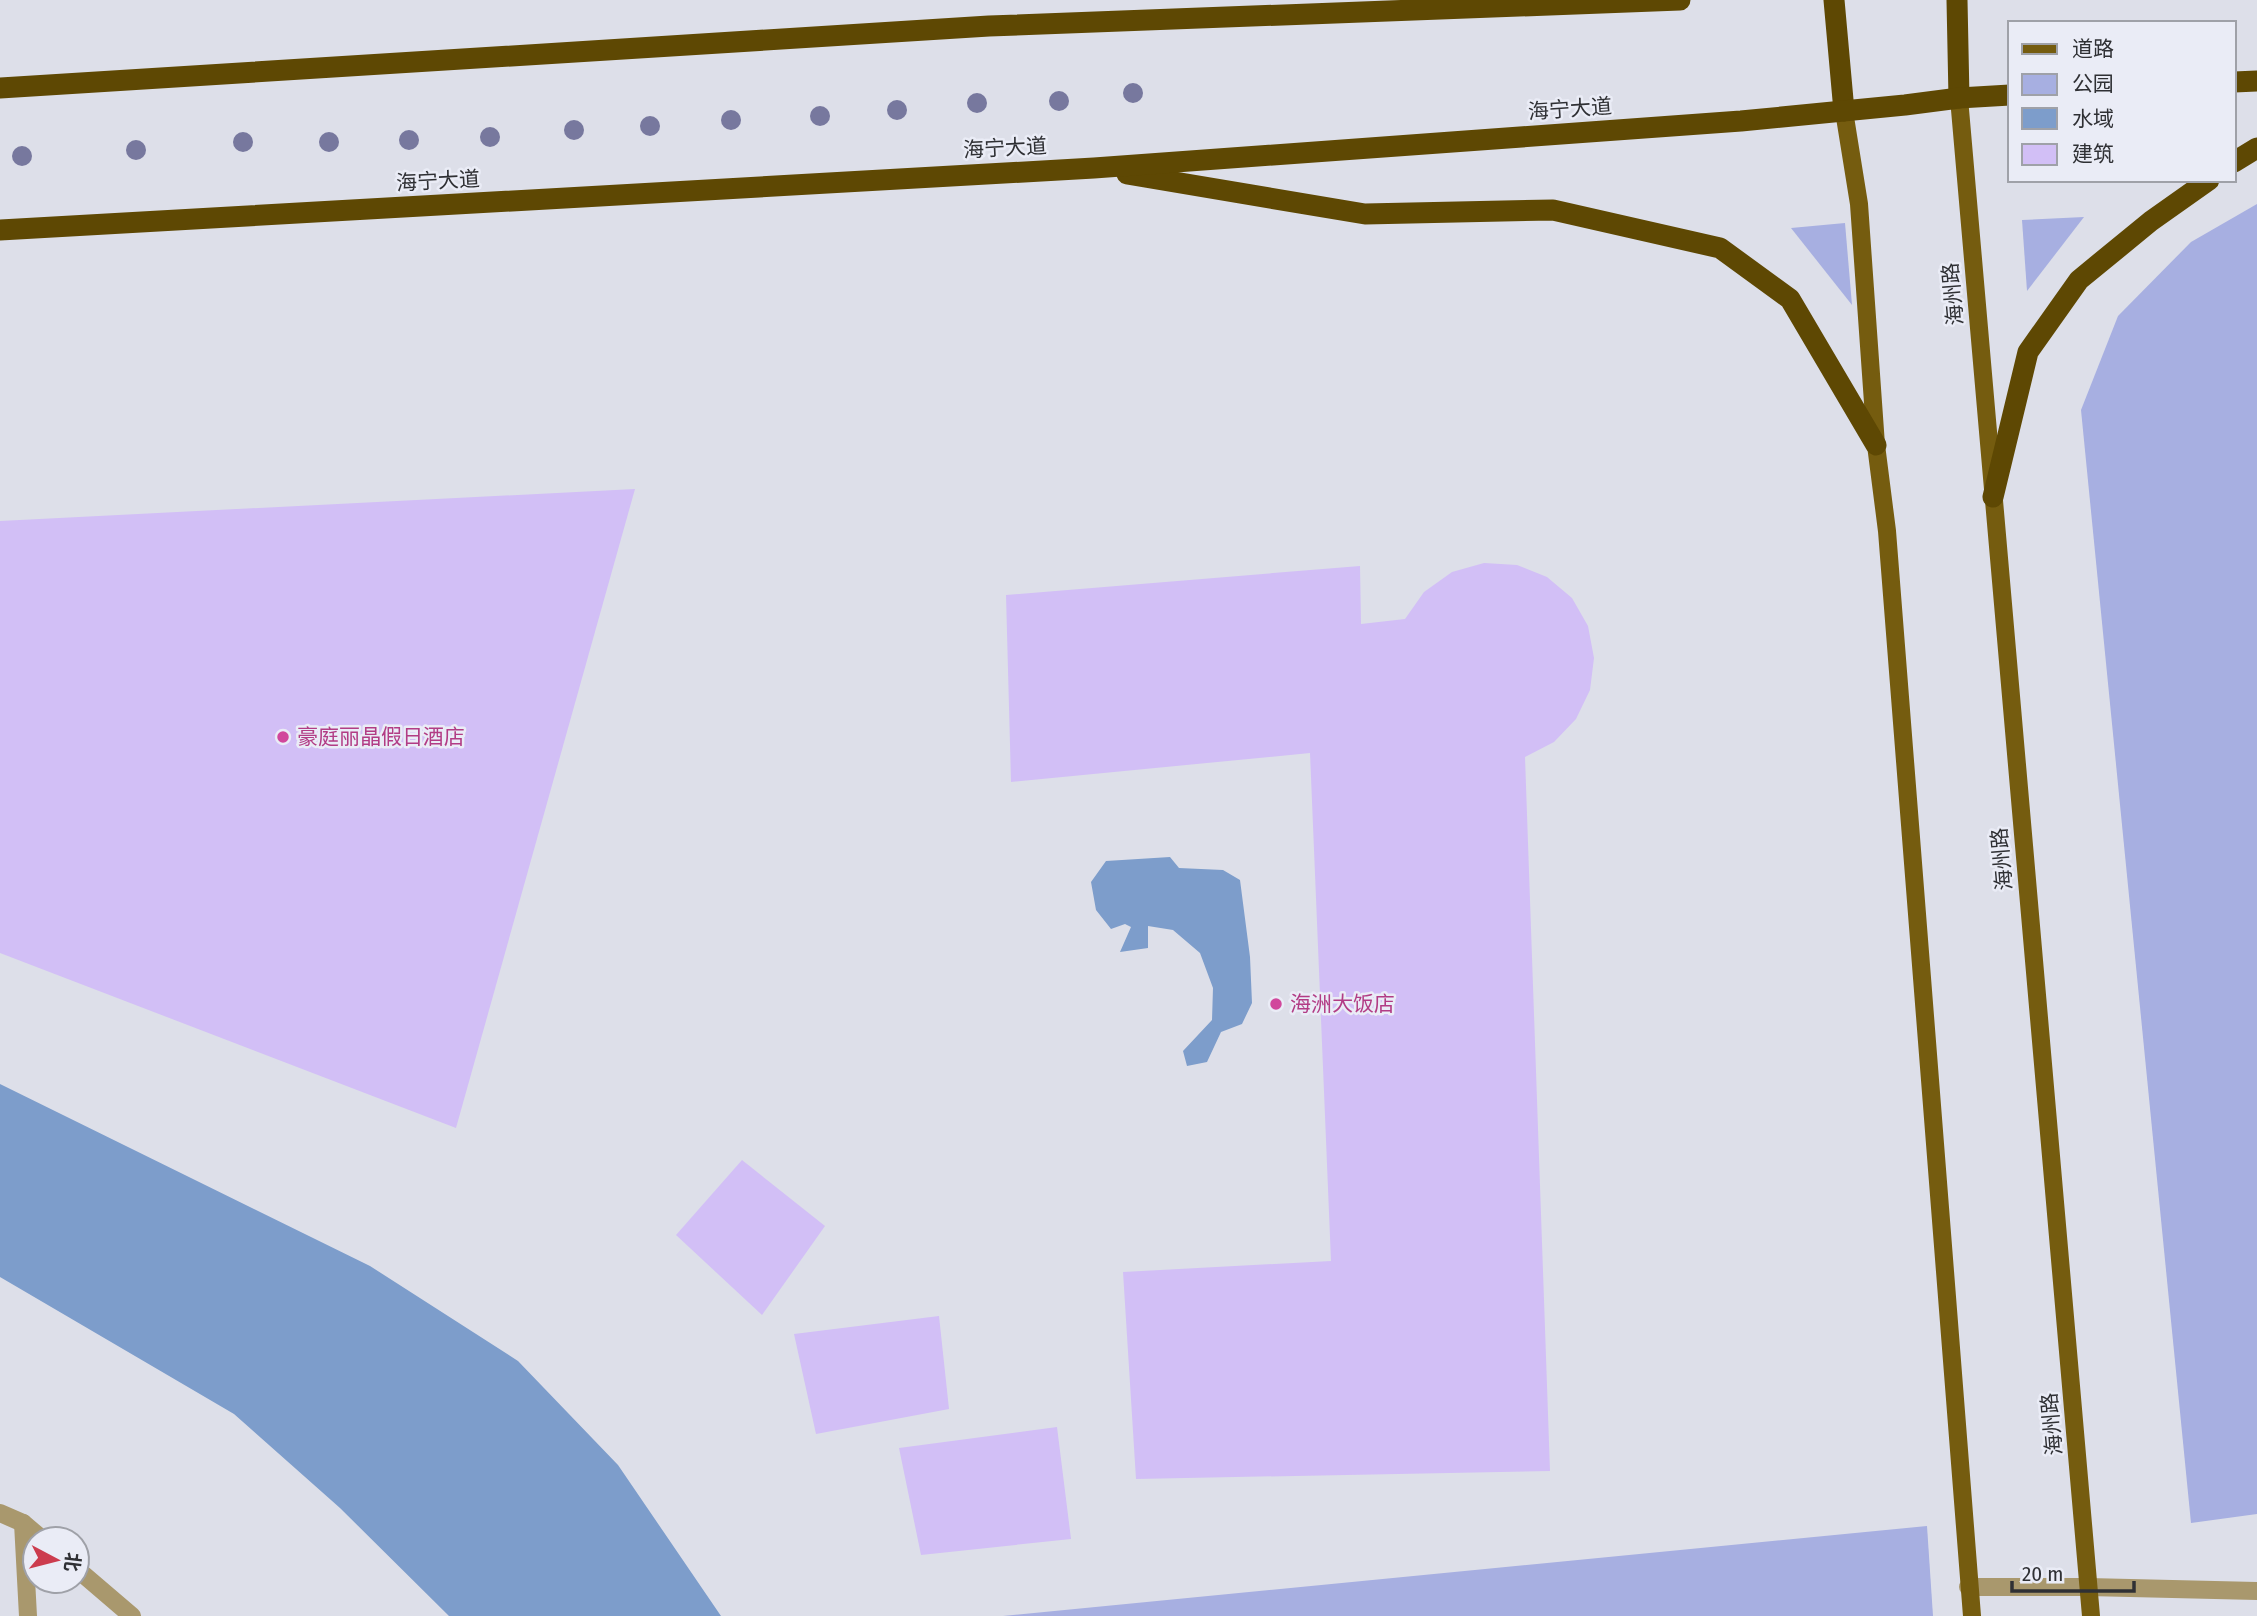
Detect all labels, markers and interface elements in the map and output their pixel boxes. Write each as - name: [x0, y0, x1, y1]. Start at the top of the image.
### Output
- legend: [2008, 21, 2236, 182]
- text: 道路: [2072, 36, 2114, 62]
- text: 公园: [2072, 71, 2114, 97]
- street label: 海宁大道: [1527, 93, 1613, 125]
- text: 水域: [2072, 106, 2114, 132]
- street label: 海宁大道: [962, 133, 1048, 163]
- text: 建筑: [2072, 141, 2114, 167]
- street label: 海宁大道: [395, 166, 481, 196]
- street label: 海州路: [1937, 261, 1969, 327]
- place label: 豪庭丽晶假日酒店: [297, 724, 465, 750]
- marker: 豪庭丽晶假日酒店: [275, 729, 291, 745]
- street label: 海州路: [1986, 826, 2018, 892]
- place label: 海洲大饭店: [1290, 991, 1395, 1017]
- marker: 海洲大饭店: [1268, 996, 1284, 1012]
- street label: 海州路: [2036, 1391, 2068, 1457]
- north arrow: [21, 1525, 91, 1595]
- scale bar: [2012, 1550, 2134, 1594]
- text: 北: [60, 1551, 85, 1573]
- text: 20 m: [2022, 1561, 2063, 1587]

